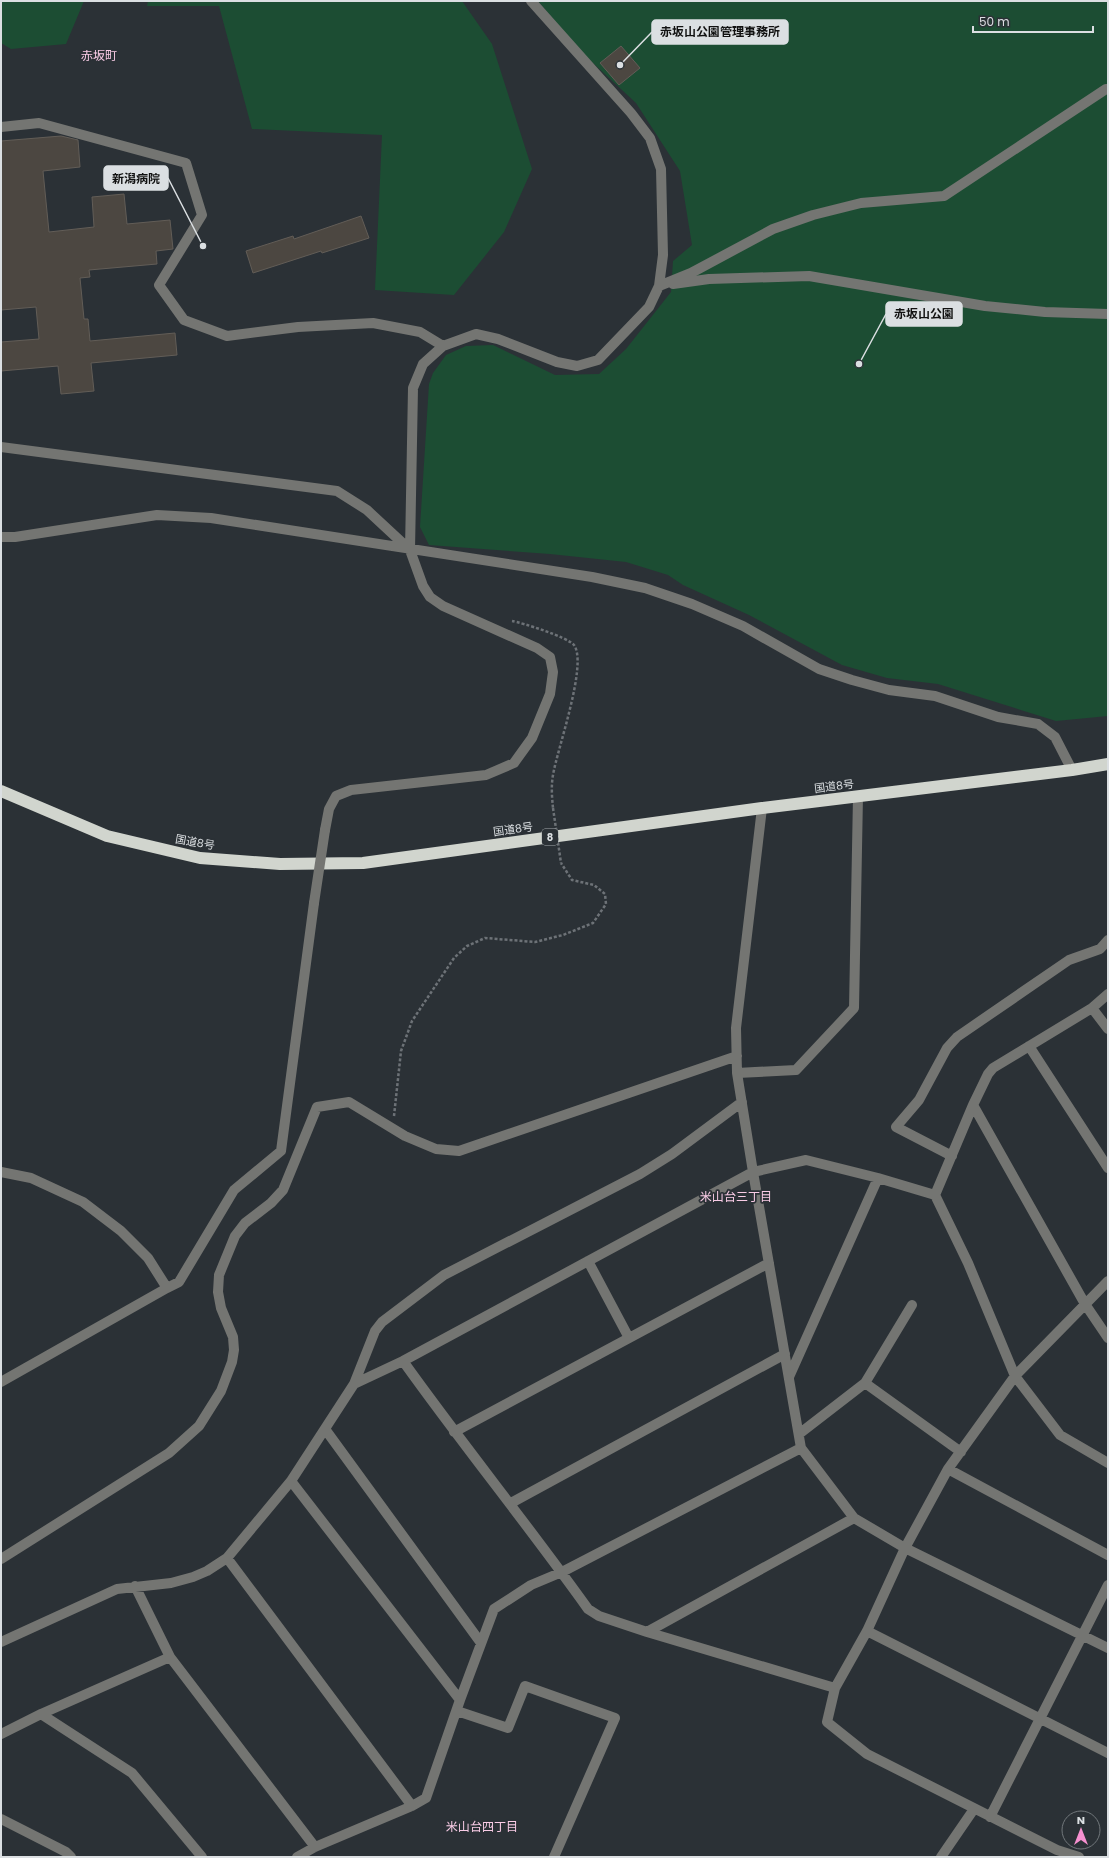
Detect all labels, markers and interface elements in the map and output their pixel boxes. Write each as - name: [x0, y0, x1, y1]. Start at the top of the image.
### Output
- scale bar: [973, 8, 1093, 34]
- text: 50 m: [979, 13, 1010, 30]
- callout: 赤坂山公園管理事務所: [652, 20, 788, 44]
- text: 赤坂山公園管理事務所: [660, 23, 780, 40]
- district label: 赤坂町: [81, 47, 117, 64]
- callout: 新潟病院: [104, 166, 168, 190]
- text: 新潟病院: [112, 170, 160, 187]
- callout: 赤坂山公園: [886, 302, 962, 326]
- text: 赤坂山公園: [894, 305, 954, 322]
- street label: 国道8号: [813, 776, 855, 796]
- street label: 国道8号: [492, 818, 534, 840]
- road number: 8: [542, 829, 558, 845]
- street label: 国道8号: [174, 831, 216, 853]
- district label: 米山台三丁目: [700, 1188, 772, 1205]
- north arrow: [1061, 1810, 1101, 1850]
- text: N: [1077, 1812, 1085, 1828]
- district label: 米山台四丁目: [446, 1818, 518, 1835]

